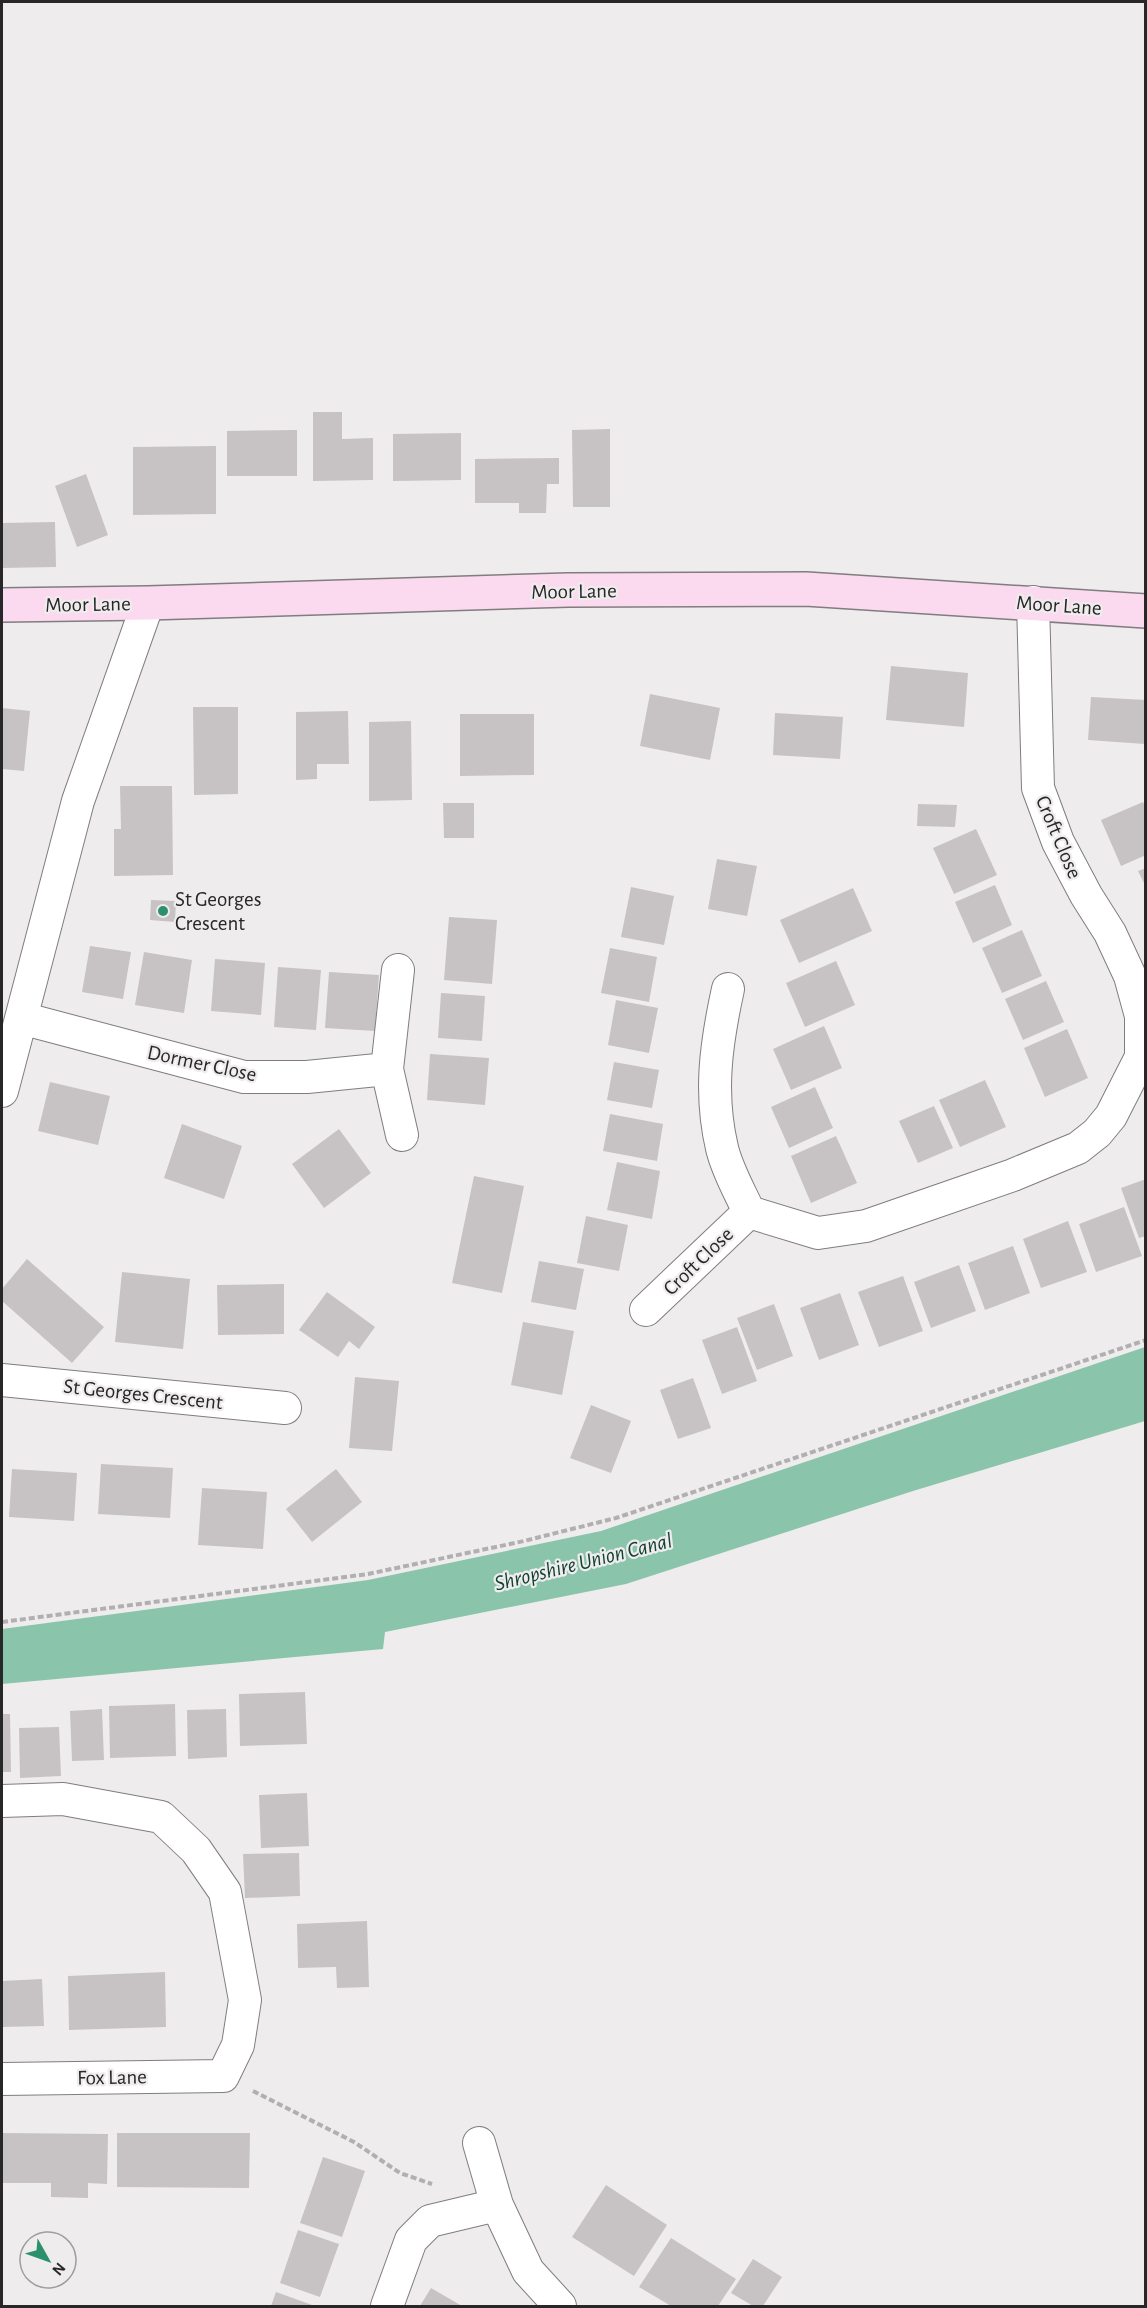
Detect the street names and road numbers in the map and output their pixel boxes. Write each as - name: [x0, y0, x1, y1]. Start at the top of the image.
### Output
- street label: Moor Lane: [531, 580, 617, 603]
- street label: Moor Lane: [1016, 592, 1102, 619]
- street label: Moor Lane: [45, 593, 131, 616]
- street label: Croft Close: [1032, 793, 1085, 882]
- street label: Dormer Close: [145, 1042, 258, 1085]
- street label: Croft Close: [660, 1223, 737, 1299]
- street label: St Georges Crescent: [62, 1376, 224, 1413]
- street label: Fox Lane: [77, 2066, 147, 2089]

